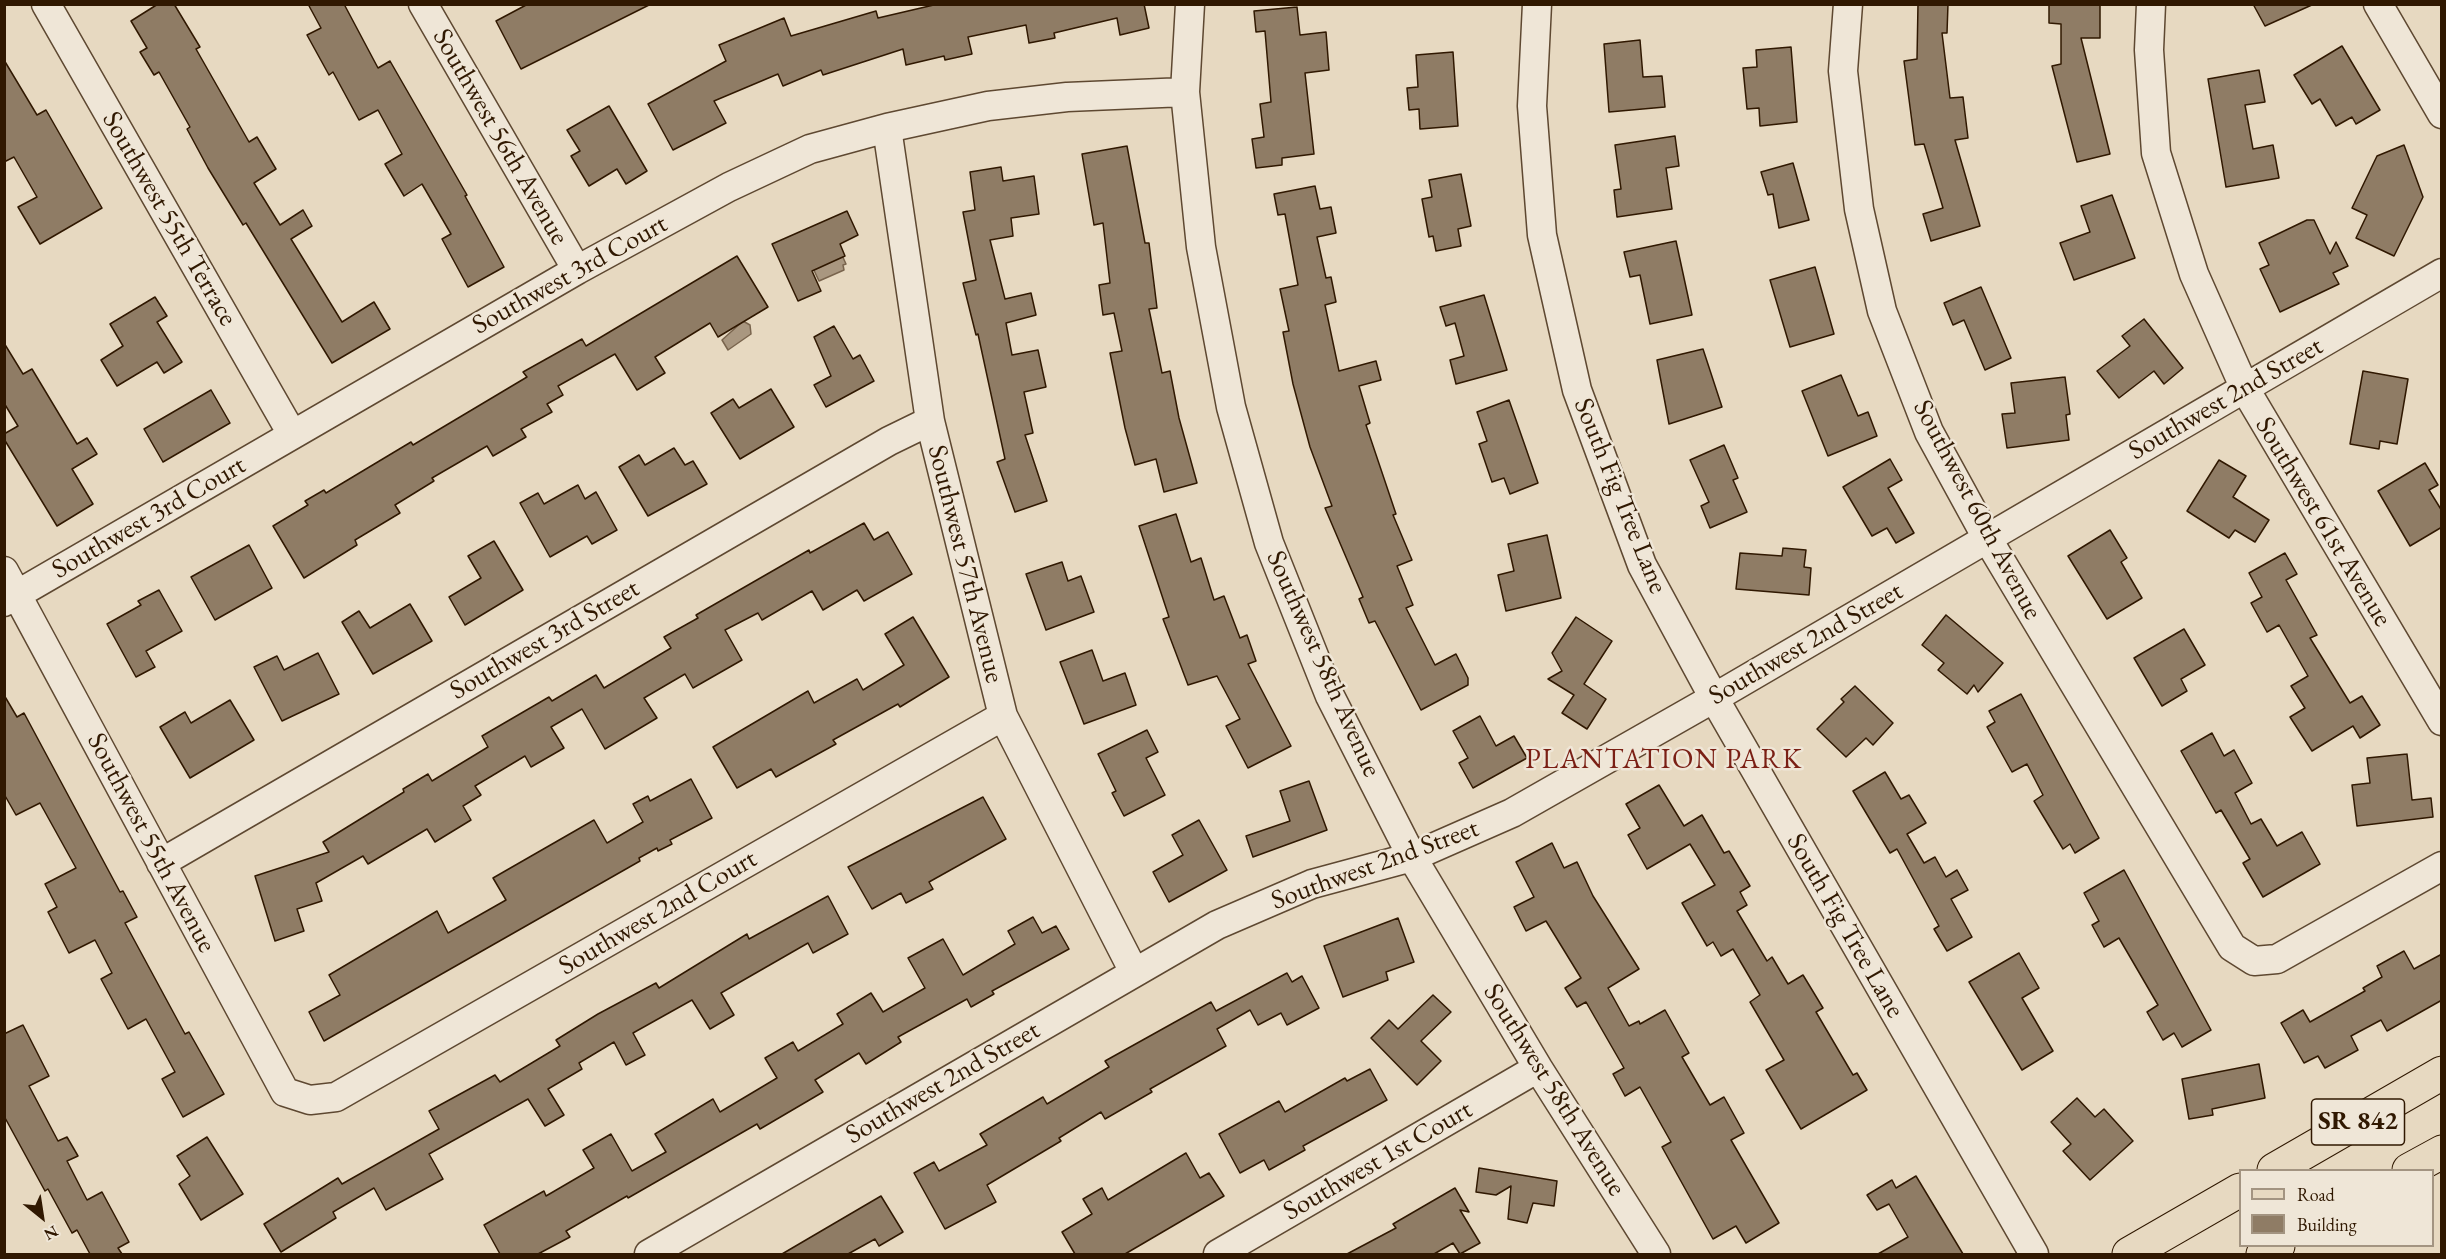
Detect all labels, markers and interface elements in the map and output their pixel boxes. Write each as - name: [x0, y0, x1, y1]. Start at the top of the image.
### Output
- street label: Southwest 56th Avenue: [425, 23, 575, 251]
- street label: Southwest 55th Terrace: [94, 106, 244, 332]
- street label: Southwest 3rd Court: [467, 208, 673, 342]
- street label: Southwest 2nd Street: [2123, 330, 2329, 468]
- street label: South Fig Tree Lane: [1566, 394, 1674, 598]
- street label: Southwest 60th Avenue: [1905, 395, 2049, 625]
- street label: Southwest 61st Avenue: [2248, 411, 2398, 633]
- street label: Southwest 57th Avenue: [920, 442, 1010, 686]
- street label: Southwest 3rd Court: [46, 449, 252, 587]
- street label: Southwest 58th Avenue: [1259, 546, 1387, 782]
- street label: Southwest 3rd Street: [445, 573, 645, 707]
- street label: Southwest 2nd Street: [1703, 575, 1909, 713]
- street label: Southwest 55th Avenue: [79, 728, 223, 958]
- district label: PLANTATION PARK: [1525, 743, 1803, 777]
- street label: Southwest 2nd Street: [1267, 812, 1483, 918]
- street label: South Fig Tree Lane: [1779, 828, 1911, 1024]
- street label: Southwest 2nd Court: [553, 843, 763, 983]
- street label: Southwest 58th Avenue: [1476, 978, 1632, 1202]
- street label: Southwest 2nd Street: [840, 1014, 1046, 1152]
- street label: Southwest 1st Court: [1278, 1094, 1478, 1228]
- road number: SR 842: [2312, 1099, 2404, 1145]
- legend: [2239, 1169, 2434, 1247]
- text: Road: [2297, 1183, 2335, 1206]
- north arrow: [12, 1187, 72, 1247]
- text: Building: [2297, 1213, 2357, 1236]
- text: N: [40, 1221, 62, 1245]

